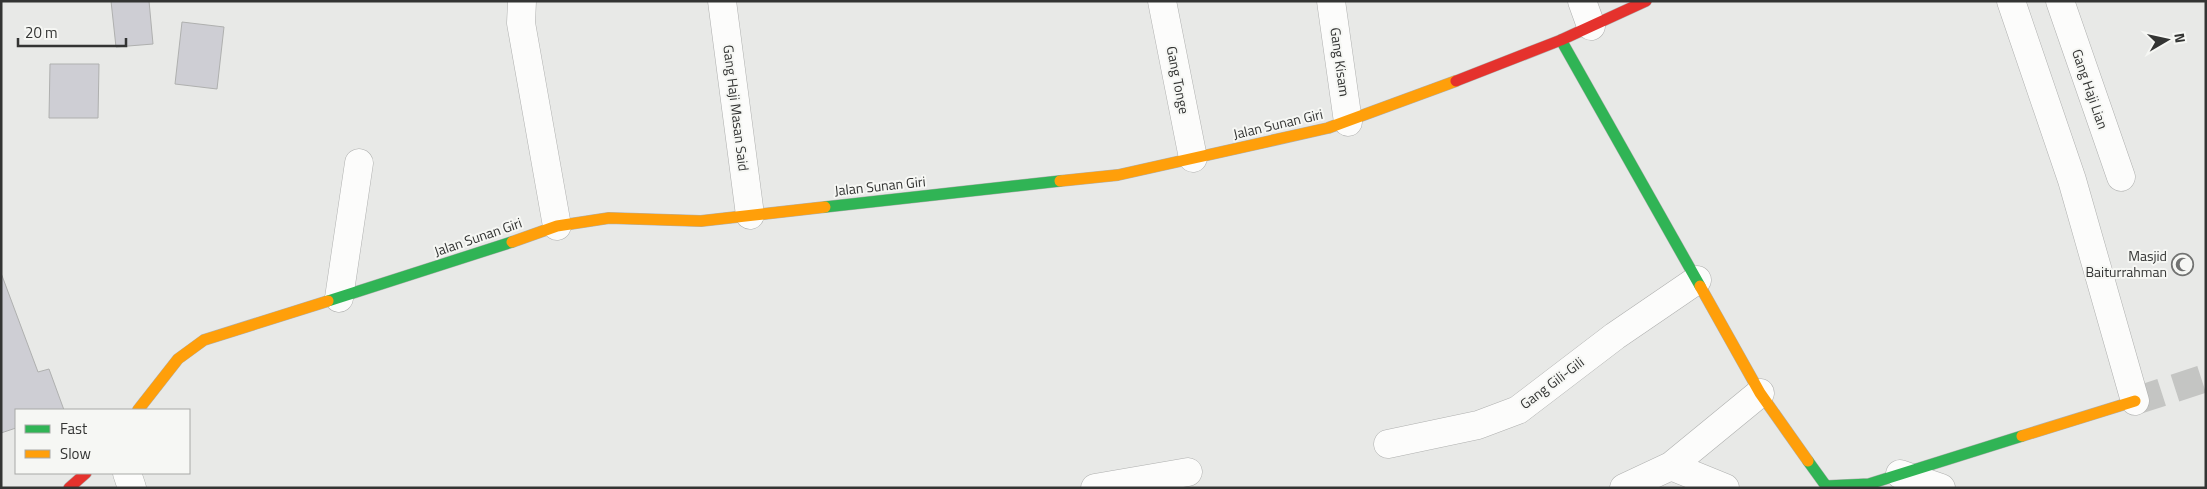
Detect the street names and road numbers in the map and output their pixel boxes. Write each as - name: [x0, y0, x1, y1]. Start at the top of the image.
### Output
- street label: Gang Kisam: [1325, 26, 1356, 98]
- street label: Gang Haji Masan Said: [718, 44, 755, 172]
- street label: Gang Tonge: [1162, 44, 1195, 116]
- street label: Gang Haji Lian: [2067, 46, 2114, 132]
- street label: Jalan Sunan Giri: [1231, 103, 1325, 144]
- street label: Jalan Sunan Giri: [833, 170, 927, 201]
- street label: Jalan Sunan Giri: [431, 212, 525, 261]
- street label: Gang Gili-Gili: [1515, 351, 1588, 414]

